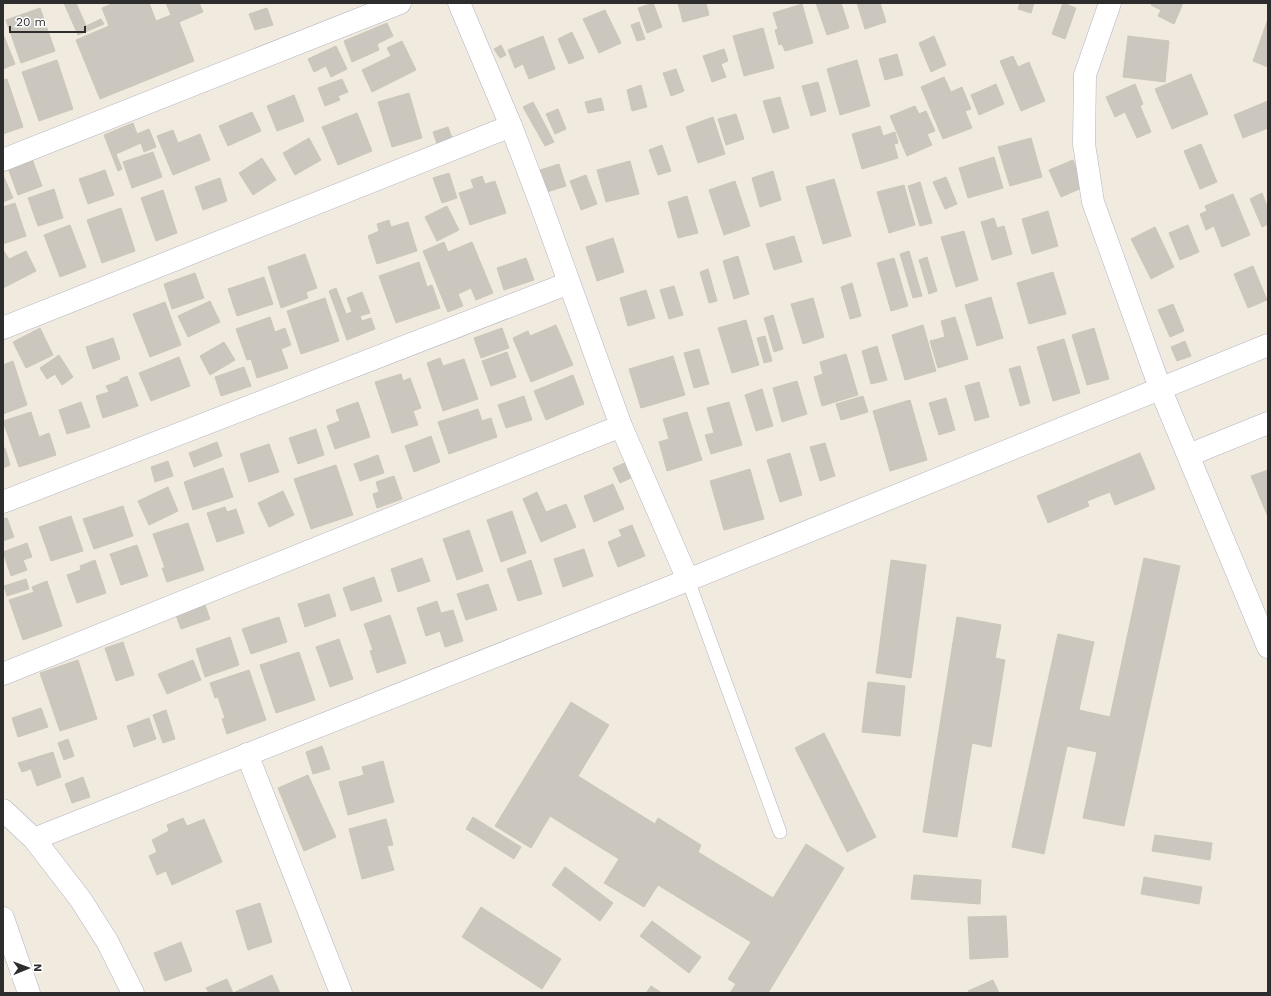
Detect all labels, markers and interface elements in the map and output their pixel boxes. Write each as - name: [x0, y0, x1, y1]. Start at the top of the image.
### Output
- scale bar: [10, 8, 85, 34]
- text: 20 m: [16, 15, 46, 29]
- north arrow: [8, 948, 48, 988]
- text: N: [31, 964, 44, 972]

